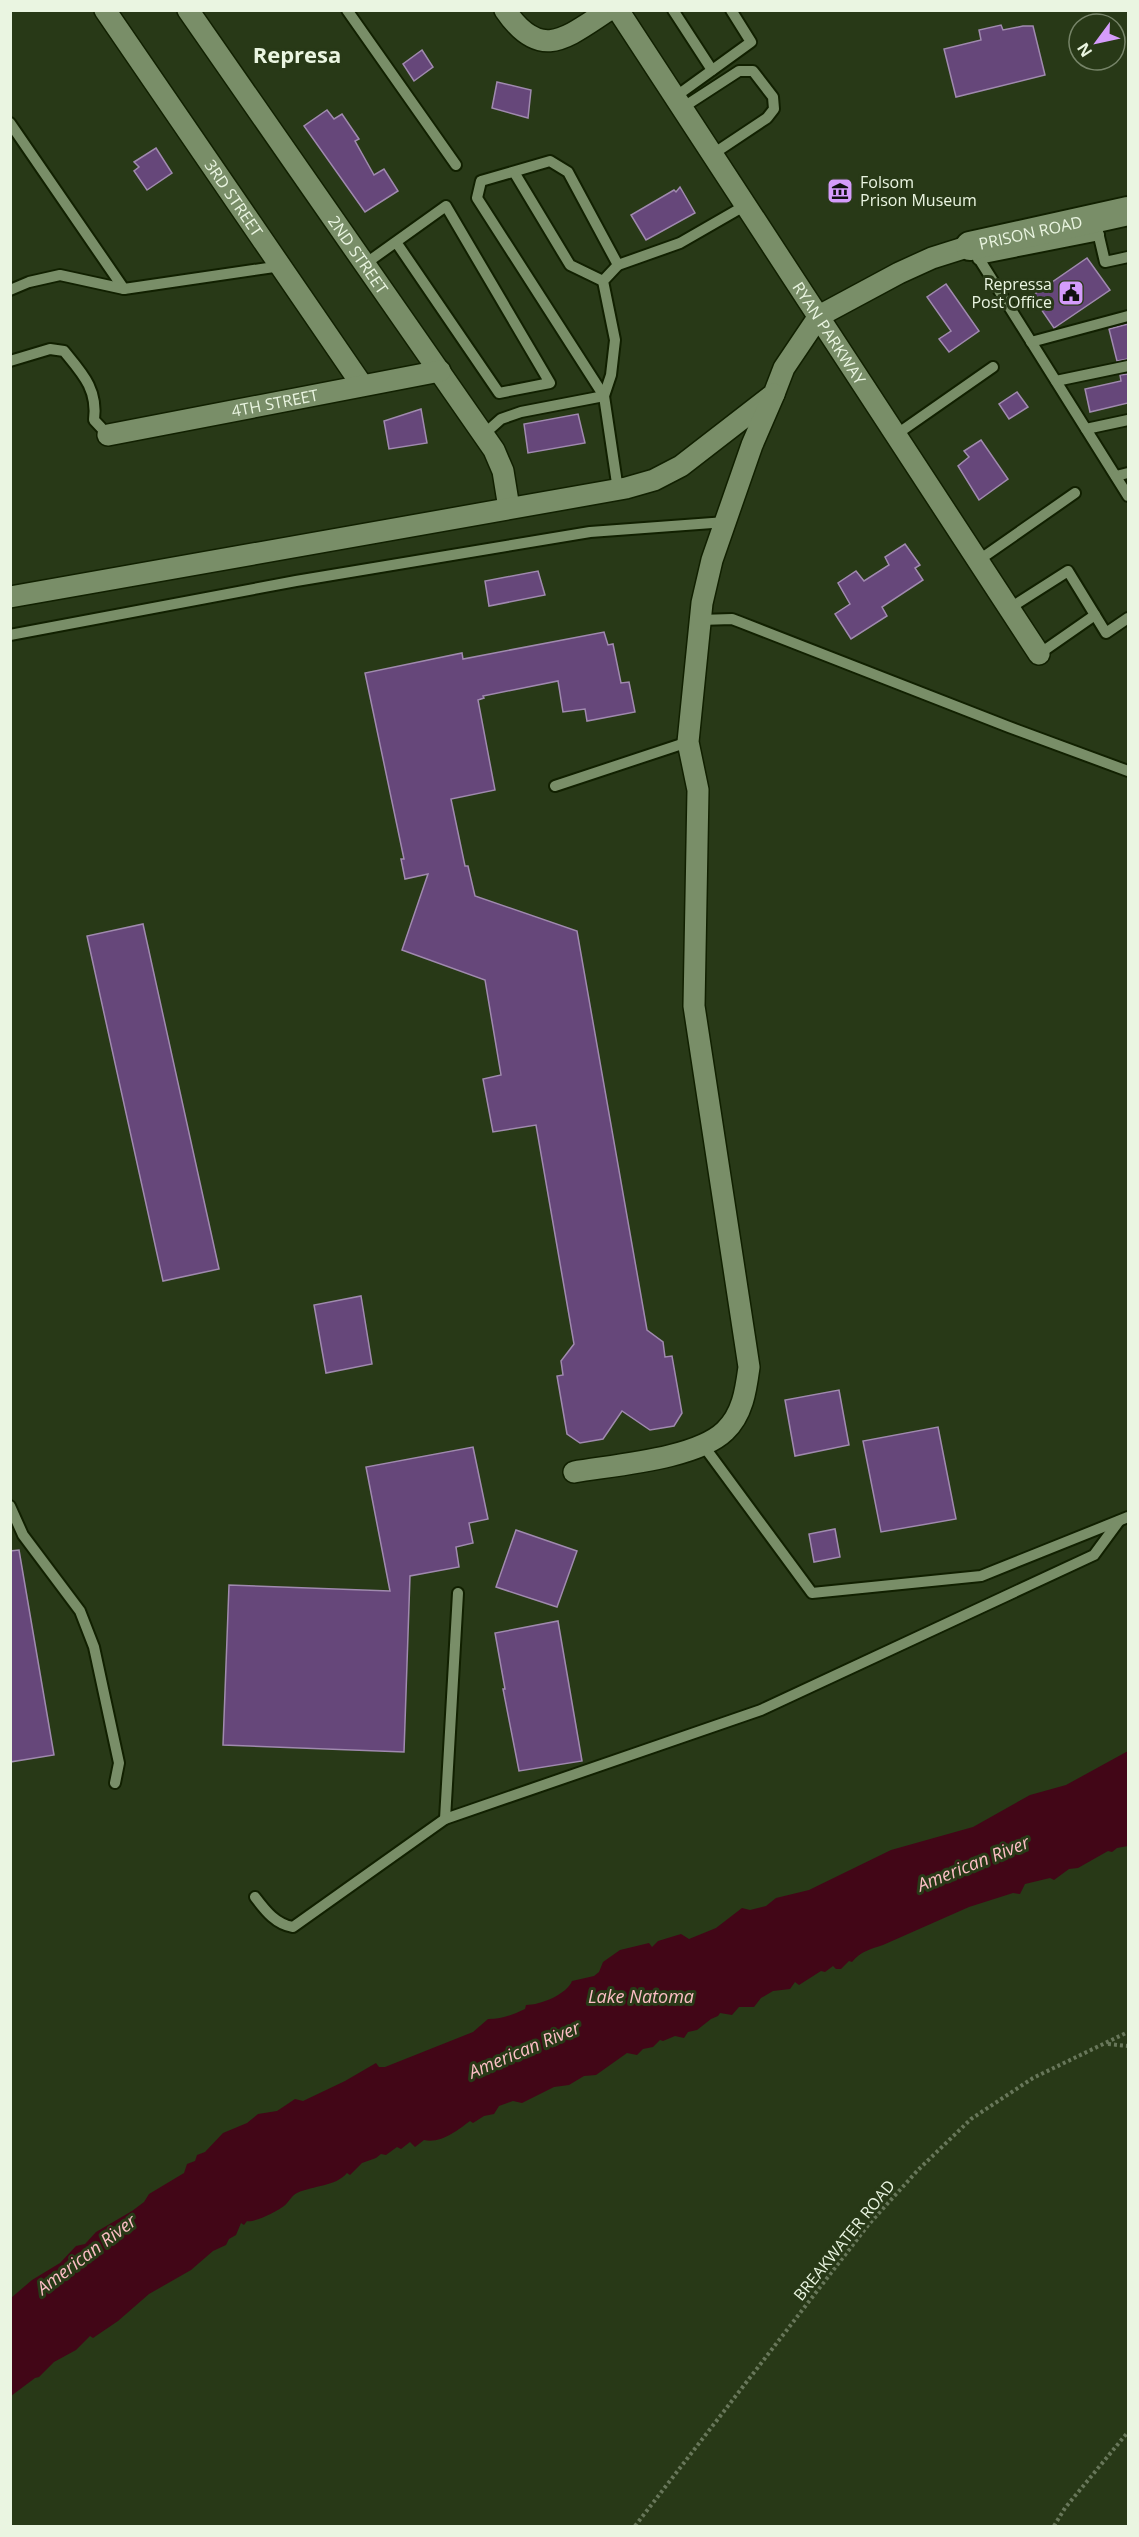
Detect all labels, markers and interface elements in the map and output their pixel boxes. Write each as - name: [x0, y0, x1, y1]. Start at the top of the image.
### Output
- north arrow: [1067, 12, 1127, 72]
- district label: Represa: [253, 39, 341, 69]
- text: N: [1072, 39, 1097, 62]
- street label: 3RD STREET: [200, 155, 268, 241]
- place label: Folsom Prison Museum: [860, 171, 977, 211]
- museum icon: Folsom Prison Museum: [825, 176, 855, 206]
- street label: PRISON ROAD: [977, 210, 1084, 255]
- street label: 2ND STREET: [323, 211, 393, 298]
- place label: Repressa Post Office: [971, 273, 1052, 313]
- street label: RYAN PARKWAY: [788, 278, 871, 389]
- public building icon: Repressa Post Office: [1056, 278, 1086, 308]
- street label: 4TH STREET: [230, 384, 320, 422]
- water label: American River: [911, 1829, 1033, 1897]
- water label: Lake Natoma: [588, 1984, 694, 2008]
- water label: American River: [463, 2014, 584, 2084]
- street label: BREAKWATER ROAD: [788, 2175, 900, 2305]
- water label: American River: [30, 2208, 141, 2301]

